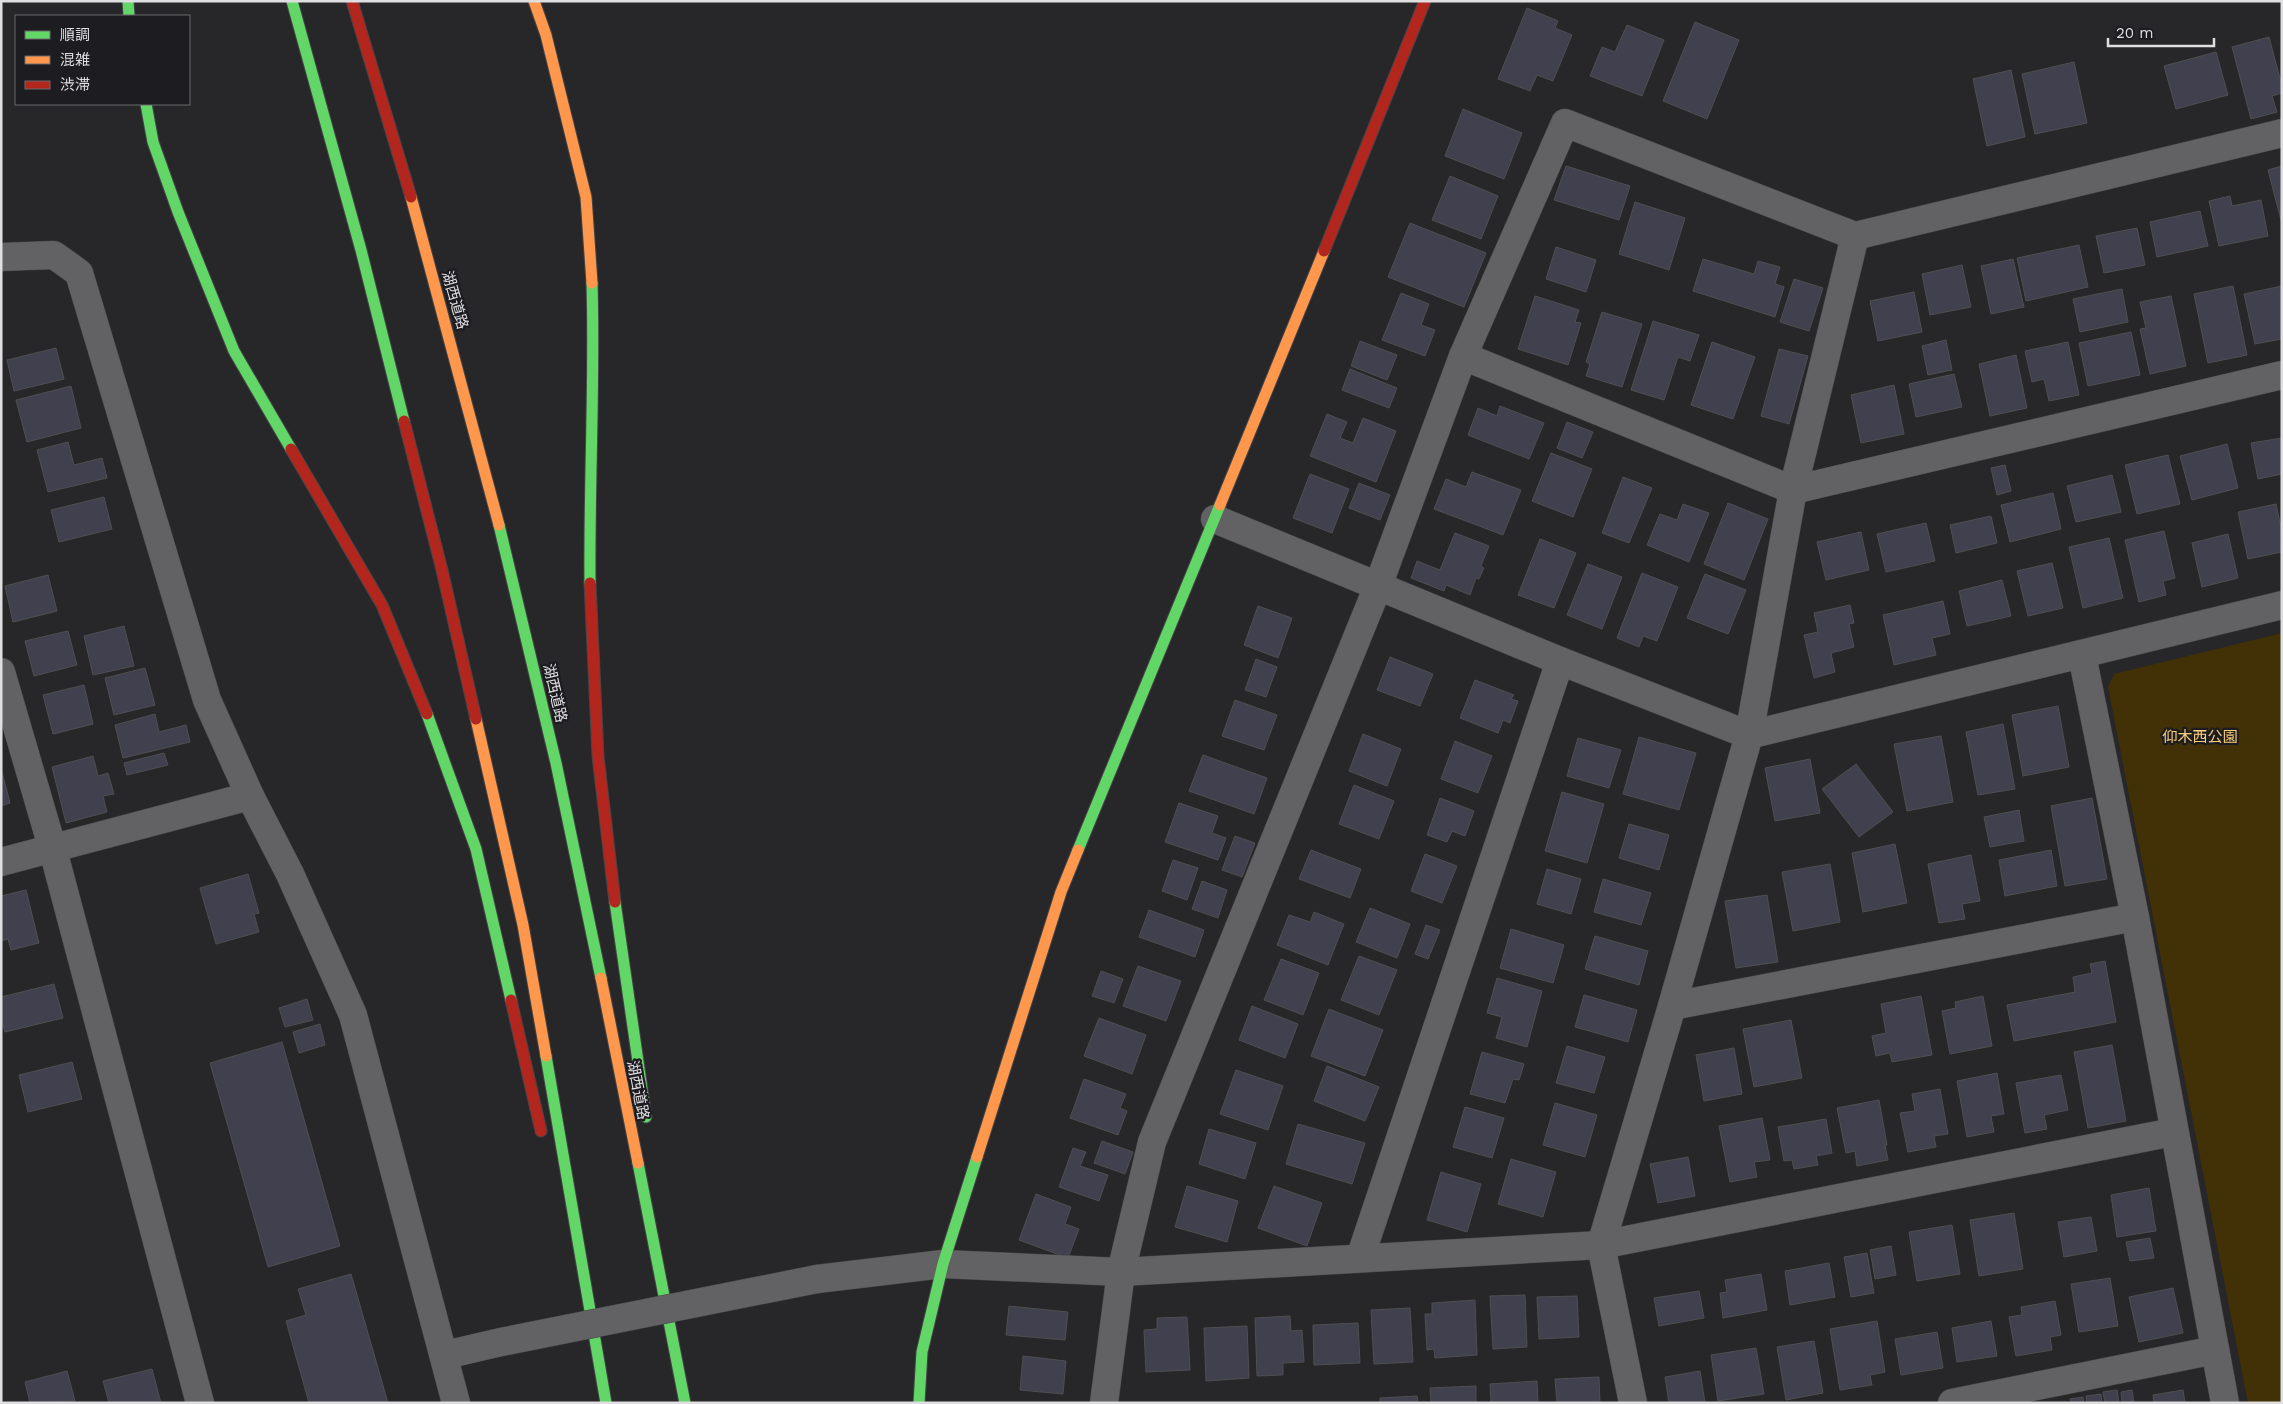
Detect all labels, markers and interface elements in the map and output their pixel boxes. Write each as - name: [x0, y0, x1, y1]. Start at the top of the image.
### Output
- legend: [15, 15, 190, 105]
- scale bar: [2108, 15, 2214, 47]
- text: 20 m: [2116, 24, 2154, 42]
- text: 順調: [60, 26, 90, 44]
- text: 混雑: [60, 51, 90, 69]
- text: 渋滞: [60, 76, 90, 94]
- street label: 湖西道路: [438, 269, 472, 331]
- street label: 湖西道路: [539, 662, 571, 724]
- park label: 仰木西公園: [2161, 728, 2238, 746]
- street label: 湖西道路: [623, 1059, 653, 1121]

